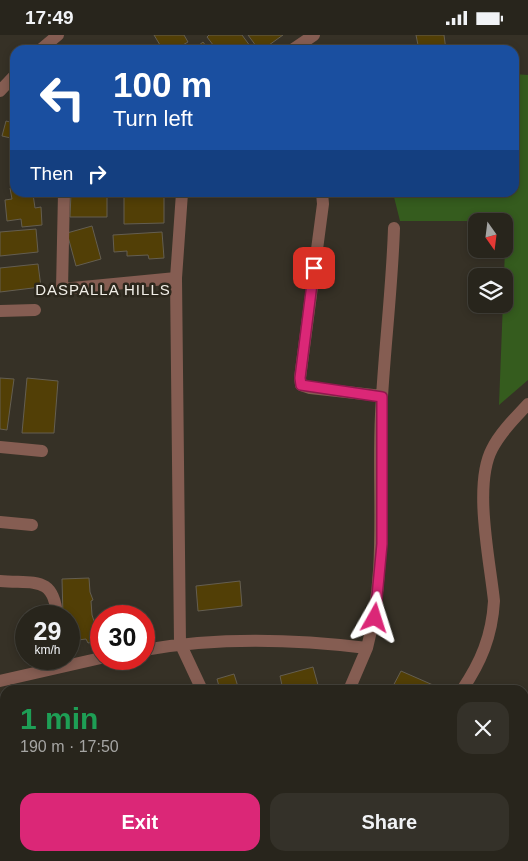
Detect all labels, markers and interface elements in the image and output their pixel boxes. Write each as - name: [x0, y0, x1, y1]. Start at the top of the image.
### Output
- text: 17:49: [25, 7, 74, 28]
- icon: left: [30, 65, 95, 130]
- text: 100 m: [113, 65, 212, 104]
- text: Turn left: [113, 106, 193, 131]
- icon: right: [83, 160, 111, 188]
- text: Then: [30, 163, 73, 184]
- north arrow: [468, 213, 512, 257]
- map controls: [468, 213, 513, 313]
- pin: [293, 247, 335, 289]
- icon: arrive: [300, 254, 328, 282]
- button: layers: [468, 268, 513, 313]
- district label: DASPALLA HILLS: [35, 281, 171, 298]
- position arrow: [348, 591, 400, 643]
- speed limit sign: 30: [90, 605, 155, 670]
- text: 29: [34, 617, 61, 645]
- text: km/h: [34, 643, 61, 657]
- text: 1 min: [20, 702, 98, 735]
- button: close: [457, 702, 509, 754]
- text: 190 m · 17:50: [20, 738, 119, 755]
- button: Exit: [20, 793, 260, 851]
- button: Share: [270, 793, 509, 851]

